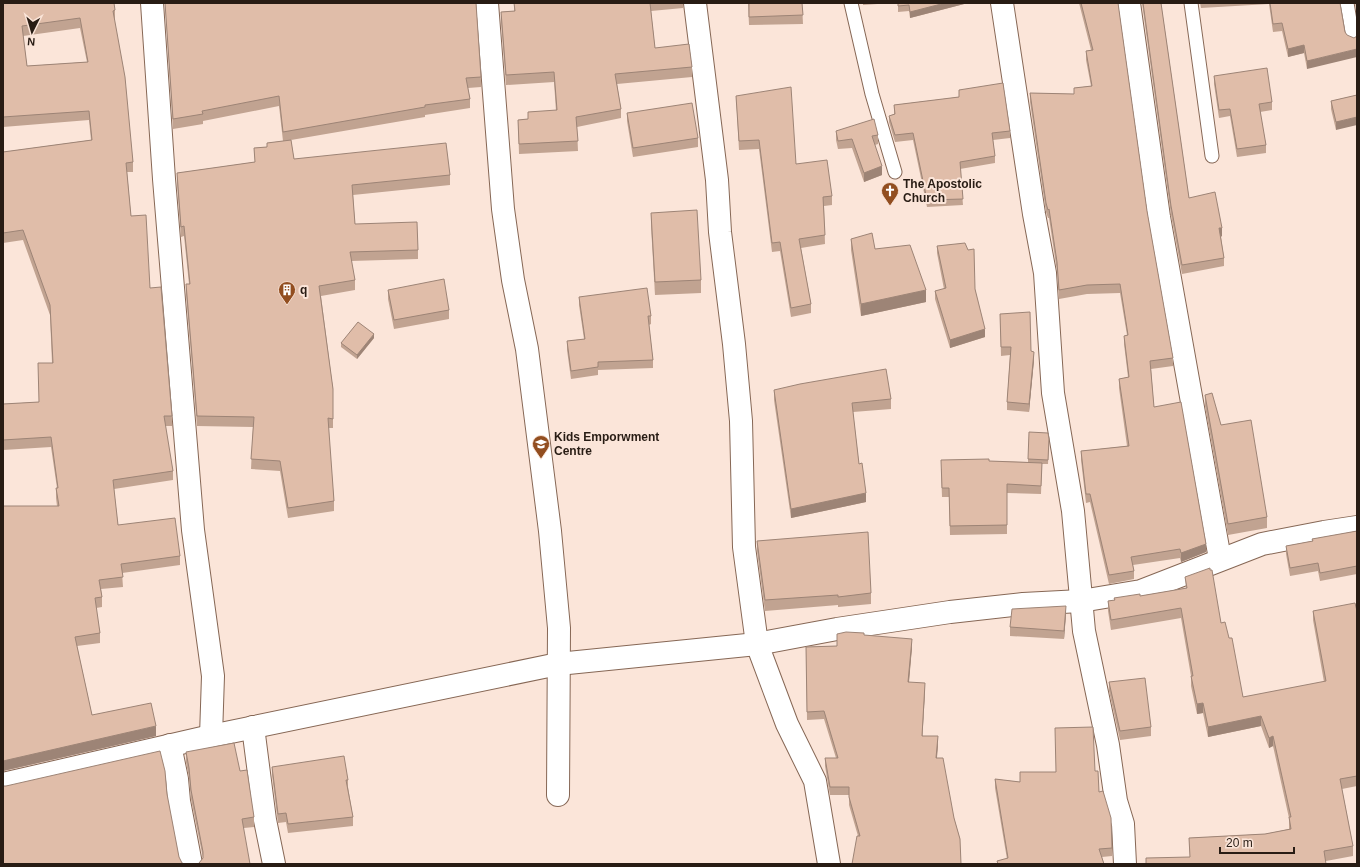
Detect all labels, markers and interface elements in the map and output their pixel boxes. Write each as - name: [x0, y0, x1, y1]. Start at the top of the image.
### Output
- north arrow: [12, 12, 52, 52]
- text: N: [27, 36, 36, 48]
- place label: The Apostolic Church: [903, 177, 982, 205]
- church icon: The Apostolic Church: [880, 181, 900, 206]
- building icon: q: [277, 280, 297, 305]
- place label: q: [300, 283, 307, 297]
- place label: Kids Emporwment Centre: [554, 430, 659, 458]
- school or university icon: Kids Emporwment Centre: [531, 434, 551, 459]
- scale bar: [1220, 829, 1294, 855]
- text: 20 m: [1226, 836, 1253, 850]

